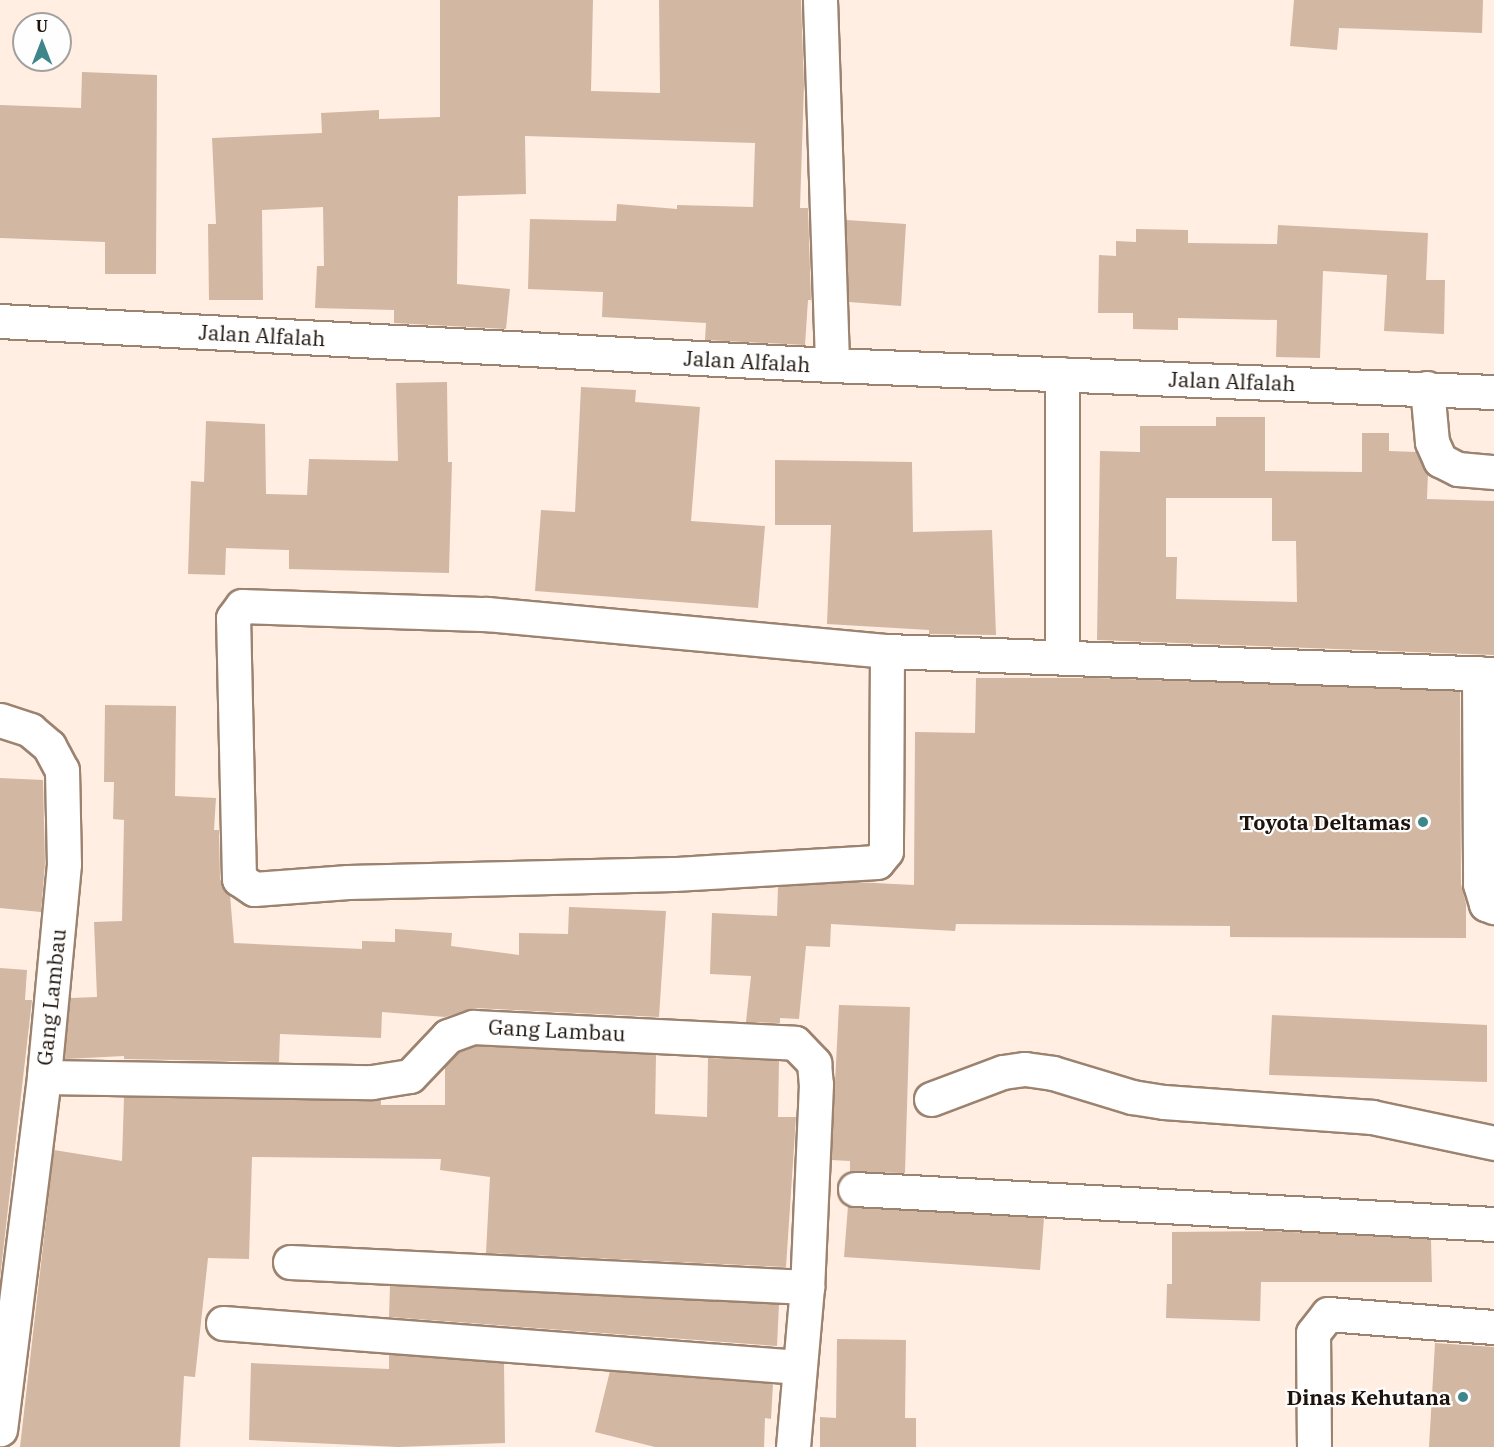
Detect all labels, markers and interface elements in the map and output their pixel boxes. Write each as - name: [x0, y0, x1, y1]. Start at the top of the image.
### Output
- north arrow: [12, 12, 72, 72]
- text: U: [36, 16, 48, 36]
- street label: Jalan Alfalah: [198, 319, 326, 351]
- street label: Jalan Alfalah: [683, 345, 811, 377]
- street label: Jalan Alfalah: [1168, 366, 1296, 396]
- place label: Toyota Deltamas: [1239, 809, 1411, 835]
- marker: Toyota Deltamas: [1416, 815, 1430, 829]
- street label: Gang Lambau: [31, 927, 71, 1067]
- street label: Gang Lambau: [488, 1014, 626, 1046]
- place label: Dinas Kehutana: [1286, 1384, 1451, 1410]
- marker: Dinas Kehutana: [1456, 1390, 1470, 1404]

